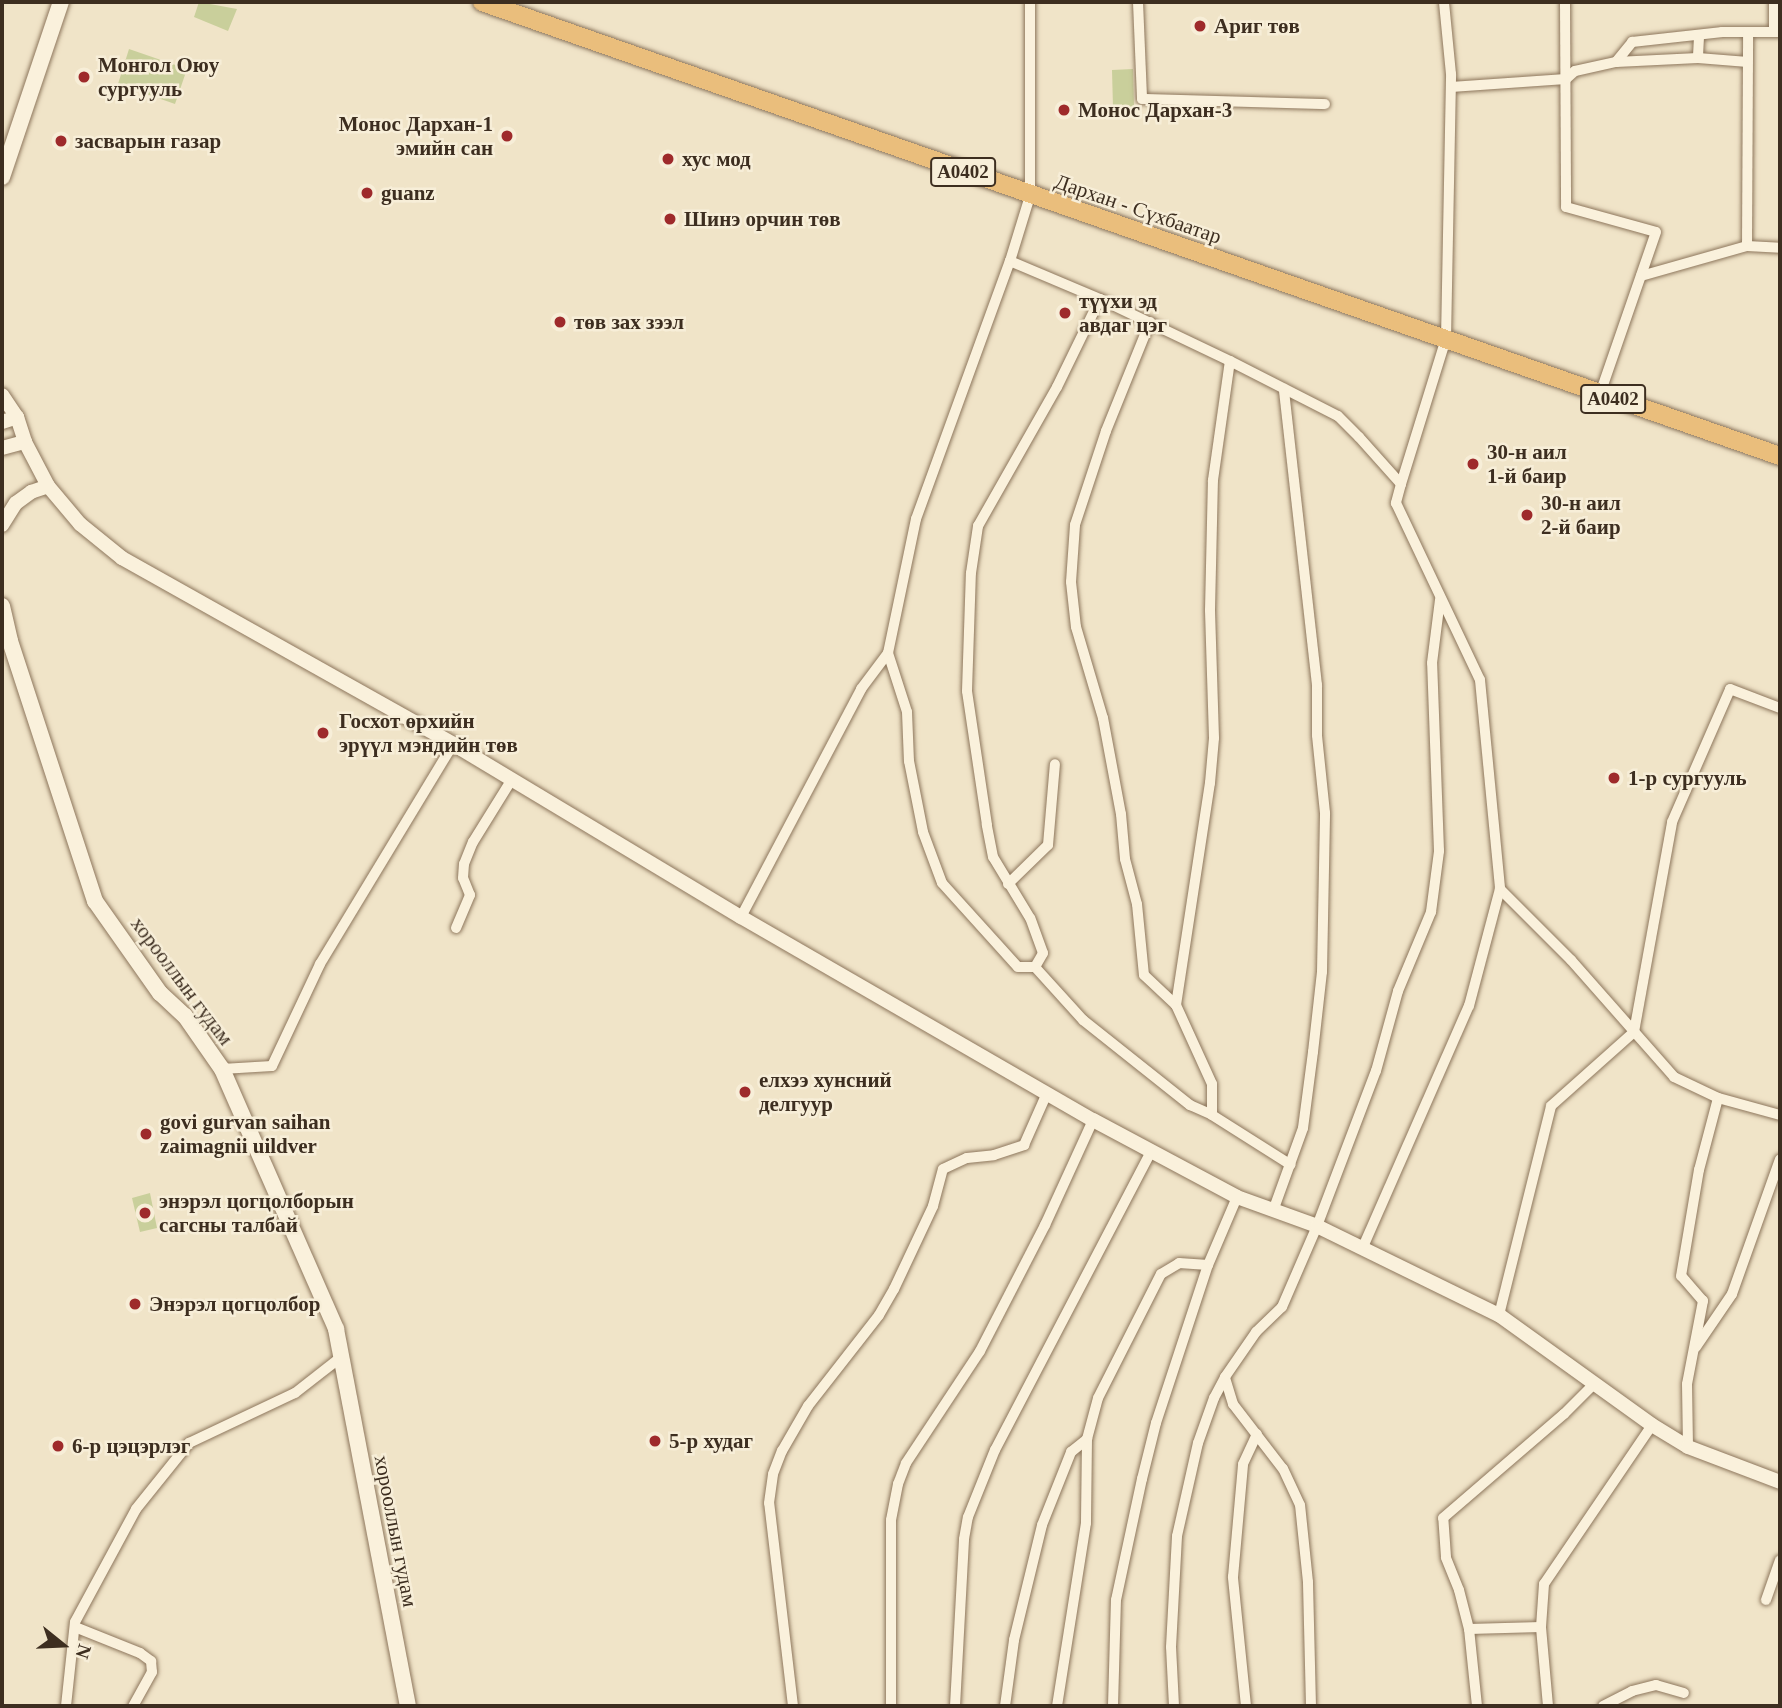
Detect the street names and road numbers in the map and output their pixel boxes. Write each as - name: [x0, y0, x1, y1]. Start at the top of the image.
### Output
- road number: A0402: [930, 156, 996, 188]
- street label: Дархан - Сүхбаатар: [1051, 169, 1225, 249]
- road number: A0402: [1580, 384, 1646, 414]
- street label: хорооллын гудам: [126, 912, 238, 1050]
- street label: хорооллын гудам: [369, 1453, 423, 1609]

